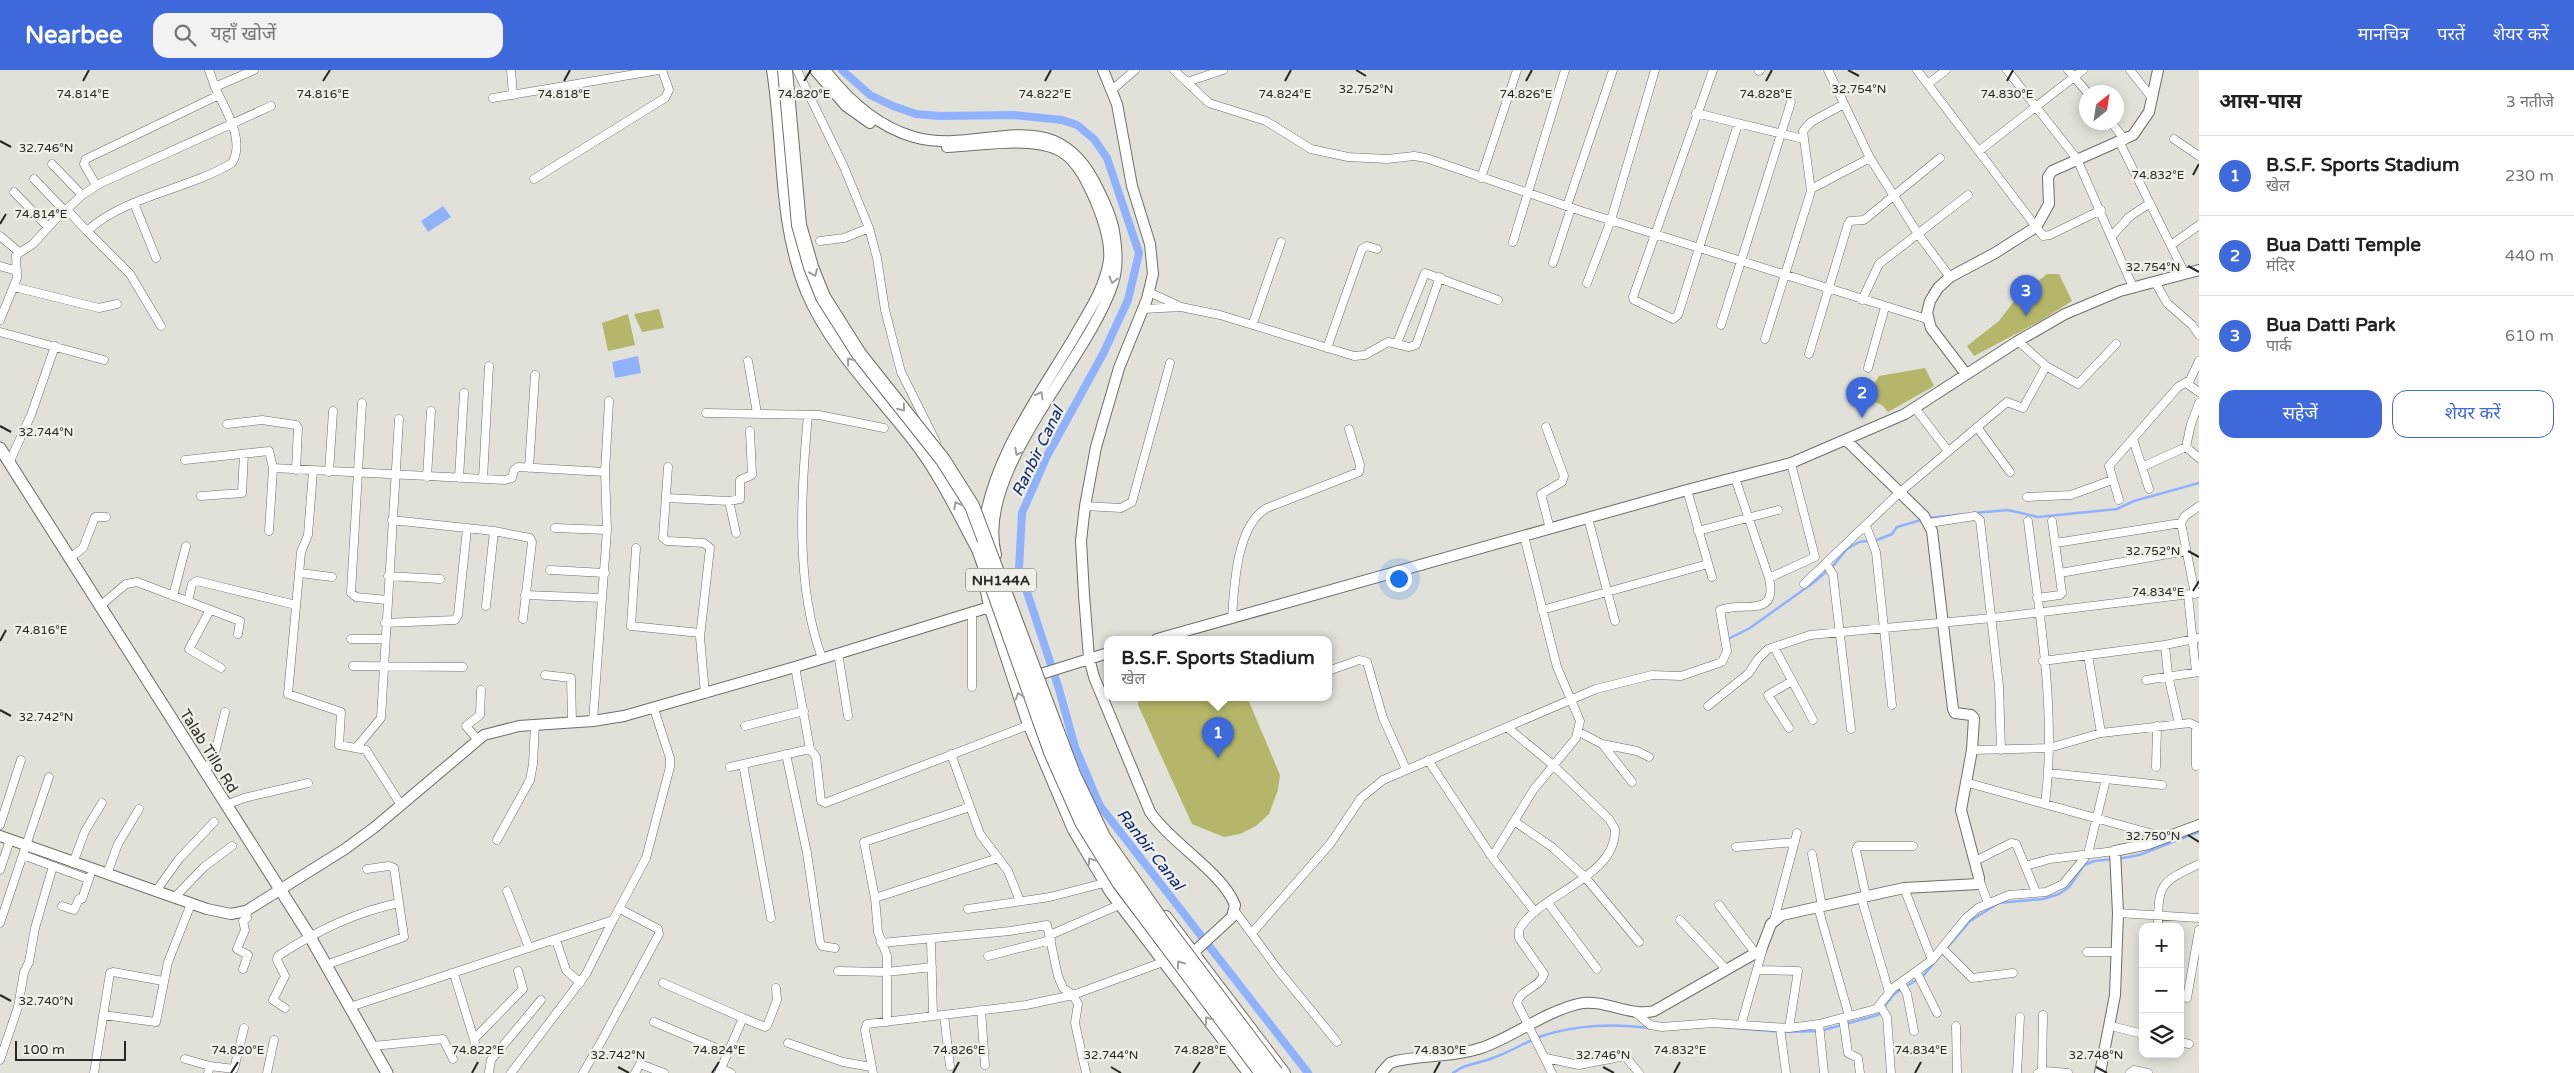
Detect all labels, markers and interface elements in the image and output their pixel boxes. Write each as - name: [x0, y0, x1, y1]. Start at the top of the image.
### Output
- search box: [153, 13, 503, 58]
- text: Nearbee: [25, 21, 123, 50]
- icon: search: [171, 21, 199, 49]
- text: यहाँ खोजें: [211, 23, 276, 45]
- text: मानचित्र: [2358, 23, 2409, 45]
- text: परतें: [2437, 23, 2465, 45]
- text: शेयर करें: [2493, 23, 2549, 45]
- text: 32.752°N: [1339, 82, 1393, 96]
- text: 32.754°N: [1832, 82, 1886, 96]
- north arrow: [2079, 85, 2124, 130]
- text: 74.814°E: [57, 87, 110, 101]
- text: 74.816°E: [297, 87, 350, 101]
- text: 74.818°E: [538, 87, 591, 101]
- text: 74.820°E: [778, 87, 831, 101]
- text: 74.822°E: [1019, 87, 1072, 101]
- text: 74.824°E: [1259, 87, 1312, 101]
- text: 74.826°E: [1500, 87, 1553, 101]
- text: 74.828°E: [1740, 87, 1793, 101]
- text: 74.830°E: [1981, 87, 2034, 101]
- text: आस-पास: [2219, 89, 2302, 114]
- text: 3 नतीजे: [2506, 92, 2554, 112]
- text: 32.746°N: [19, 141, 73, 155]
- text: B.S.F. Sports Stadium: [2266, 154, 2459, 176]
- text: 1: [2230, 166, 2240, 186]
- text: 230 m: [2505, 166, 2554, 186]
- text: 74.832°E: [2132, 168, 2185, 182]
- text: खेल: [2266, 176, 2290, 196]
- text: 74.814°E: [15, 207, 68, 221]
- text: Bua Datti Temple: [2266, 234, 2421, 256]
- text: 2: [2230, 246, 2240, 266]
- text: 440 m: [2505, 246, 2554, 266]
- text: मंदिर: [2266, 256, 2295, 276]
- text: 32.754°N: [2126, 260, 2180, 274]
- one-way arrow: [808, 269, 818, 277]
- one-way arrow: [1109, 275, 1119, 283]
- pin: 3: [2010, 275, 2042, 316]
- text: Bua Datti Park: [2266, 314, 2396, 336]
- text: 3: [2230, 326, 2240, 346]
- text: 610 m: [2505, 326, 2554, 346]
- text: पार्क: [2266, 336, 2292, 356]
- one-way arrow: [848, 358, 856, 367]
- pin: 2: [1846, 377, 1878, 418]
- button: सहेजें: [2219, 390, 2382, 438]
- button: शेयर करें: [2392, 390, 2554, 438]
- one-way arrow: [1033, 391, 1043, 400]
- water label: Ranbir Canal: [1008, 402, 1069, 500]
- one-way arrow: [897, 403, 906, 412]
- text: 32.744°N: [19, 425, 73, 439]
- one-way arrow: [1015, 447, 1025, 456]
- one-way arrow: [953, 502, 963, 511]
- text: 32.752°N: [2126, 544, 2180, 558]
- your location: [1386, 566, 1412, 592]
- road number: NH144A: [966, 568, 1036, 592]
- text: 74.834°E: [2132, 585, 2185, 599]
- text: 74.816°E: [15, 623, 68, 637]
- popup: [1104, 636, 1332, 701]
- text: B.S.F. Sports Stadium: [1121, 647, 1315, 669]
- text: खेल: [1121, 669, 1145, 689]
- one-way arrow: [1015, 693, 1025, 701]
- street label: Talab Tillo Rd: [176, 706, 242, 796]
- text: 32.742°N: [19, 710, 73, 724]
- pin: 1: [1202, 717, 1234, 758]
- water label: Ranbir Canal: [1112, 805, 1189, 896]
- text: 32.750°N: [2126, 829, 2180, 843]
- one-way arrow: [1087, 858, 1097, 867]
- map controls: [2139, 923, 2184, 1058]
- button: +: [2139, 923, 2184, 968]
- one-way arrow: [1177, 960, 1186, 970]
- button: −: [2139, 968, 2184, 1013]
- text: 32.740°N: [19, 994, 73, 1008]
- button: layers: [2139, 1013, 2184, 1058]
- one-way arrow: [1205, 1017, 1213, 1026]
- scale bar: [15, 1038, 126, 1061]
- text: 100 m: [22, 1041, 65, 1058]
- text: 74.820°E: [212, 1043, 265, 1057]
- text: 74.822°E: [452, 1043, 505, 1057]
- text: 74.824°E: [693, 1043, 746, 1057]
- text: 74.826°E: [933, 1043, 986, 1057]
- text: 74.828°E: [1174, 1043, 1227, 1057]
- text: 74.830°E: [1414, 1043, 1467, 1057]
- text: 74.832°E: [1654, 1043, 1707, 1057]
- text: 74.834°E: [1895, 1043, 1948, 1057]
- text: 32.742°N: [591, 1048, 645, 1062]
- text: 32.744°N: [1084, 1048, 1138, 1062]
- text: 32.746°N: [1576, 1048, 1630, 1062]
- text: 32.748°N: [2069, 1048, 2123, 1062]

